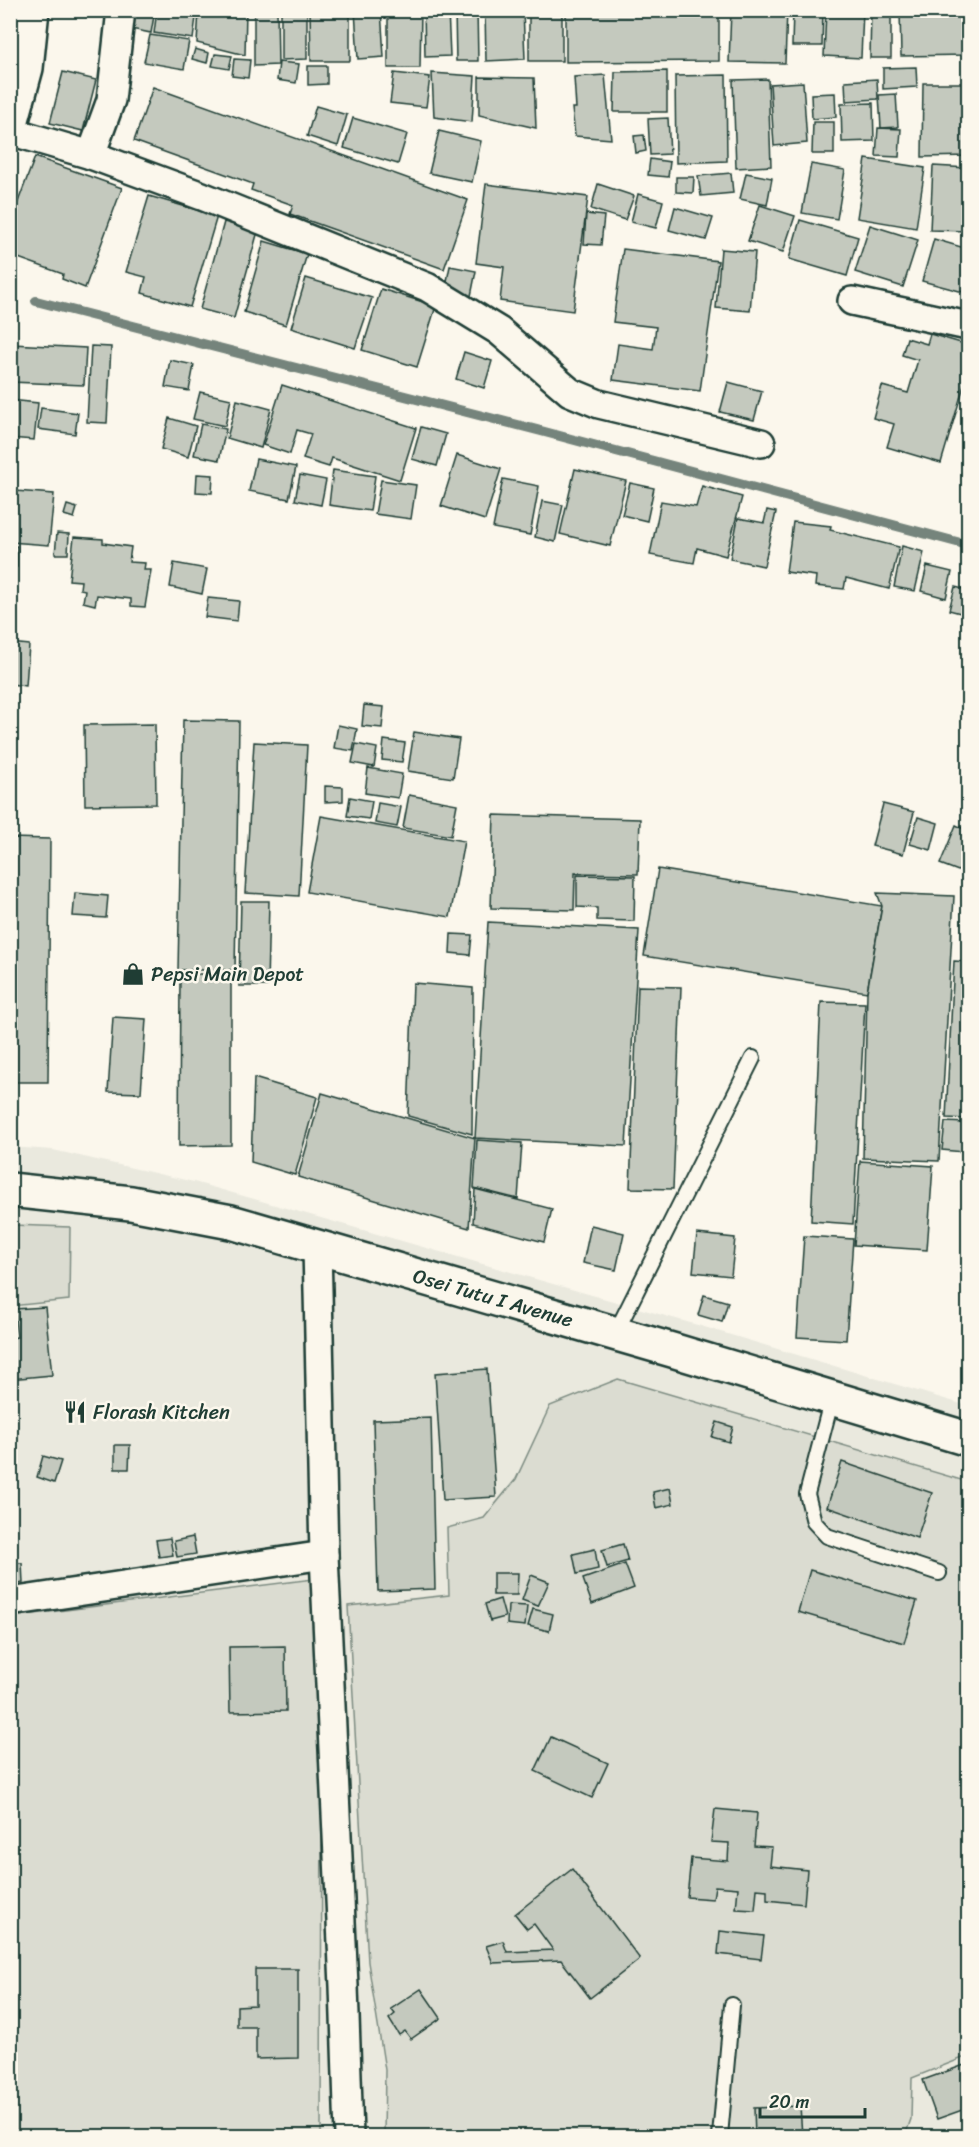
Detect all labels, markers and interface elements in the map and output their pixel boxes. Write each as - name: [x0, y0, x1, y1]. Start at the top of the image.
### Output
- place label: Pepsi Main Depot: [151, 957, 304, 992]
- shop icon: Pepsi Main Depot: [120, 961, 146, 987]
- street label: Osei Tutu I Avenue: [409, 1258, 577, 1338]
- place label: Florash Kitchen: [93, 1395, 230, 1430]
- restaurant icon: Florash Kitchen: [62, 1399, 88, 1425]
- scale bar: [760, 2081, 865, 2119]
- text: 20 m: [769, 2086, 809, 2118]

